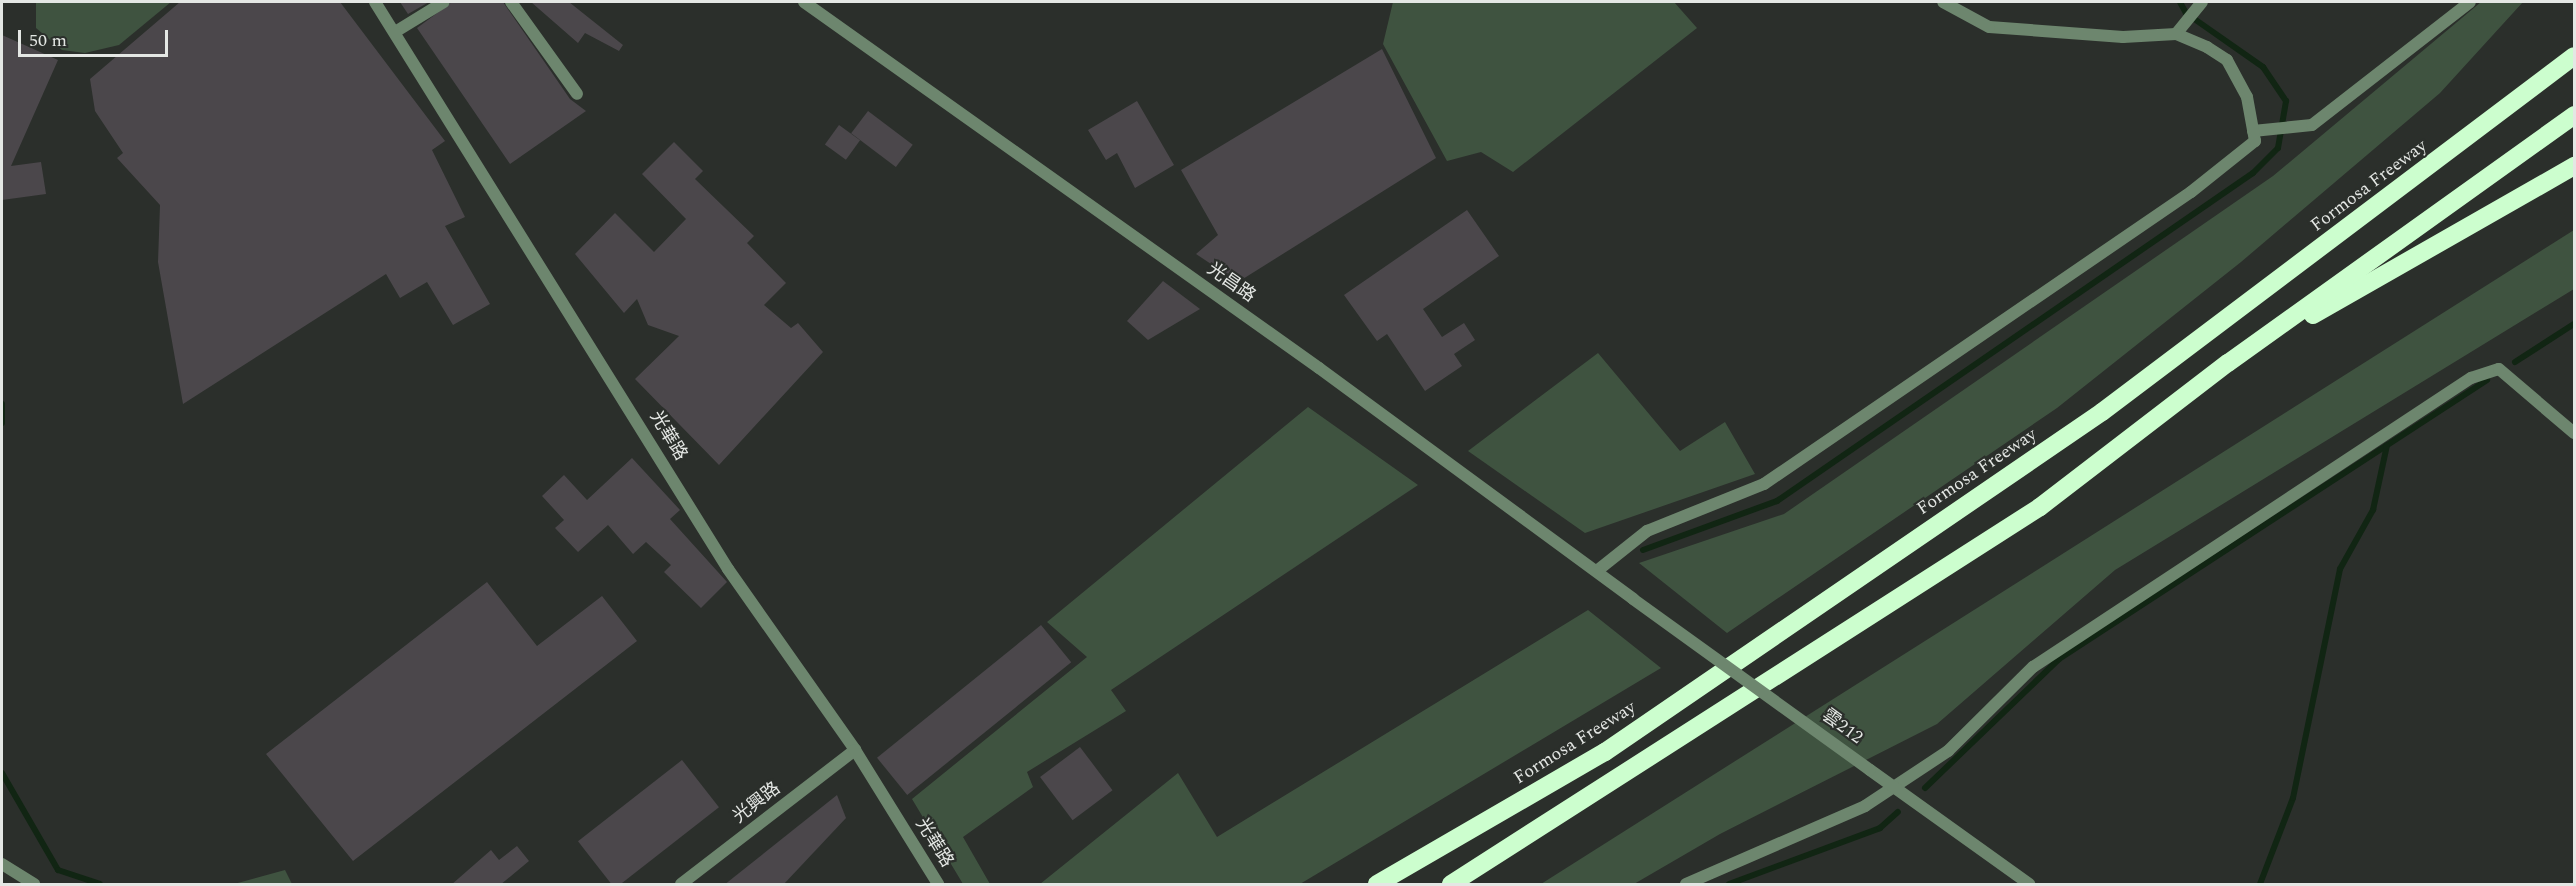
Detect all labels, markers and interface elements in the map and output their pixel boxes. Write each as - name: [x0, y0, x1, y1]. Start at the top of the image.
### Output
- scale bar: [21, 18, 171, 56]
- text: 50 m: [29, 27, 67, 54]
- street label: Formosa Freeway: [2307, 135, 2431, 237]
- street label: 光昌路: [1203, 259, 1259, 307]
- street label: 光華路: [645, 407, 691, 465]
- street label: Formosa Freeway: [1913, 424, 2041, 520]
- street label: Formosa Freeway: [1510, 697, 1640, 789]
- street label: 雲212: [1817, 705, 1867, 749]
- street label: 光興路: [729, 778, 785, 828]
- street label: 光華路: [911, 814, 957, 872]

